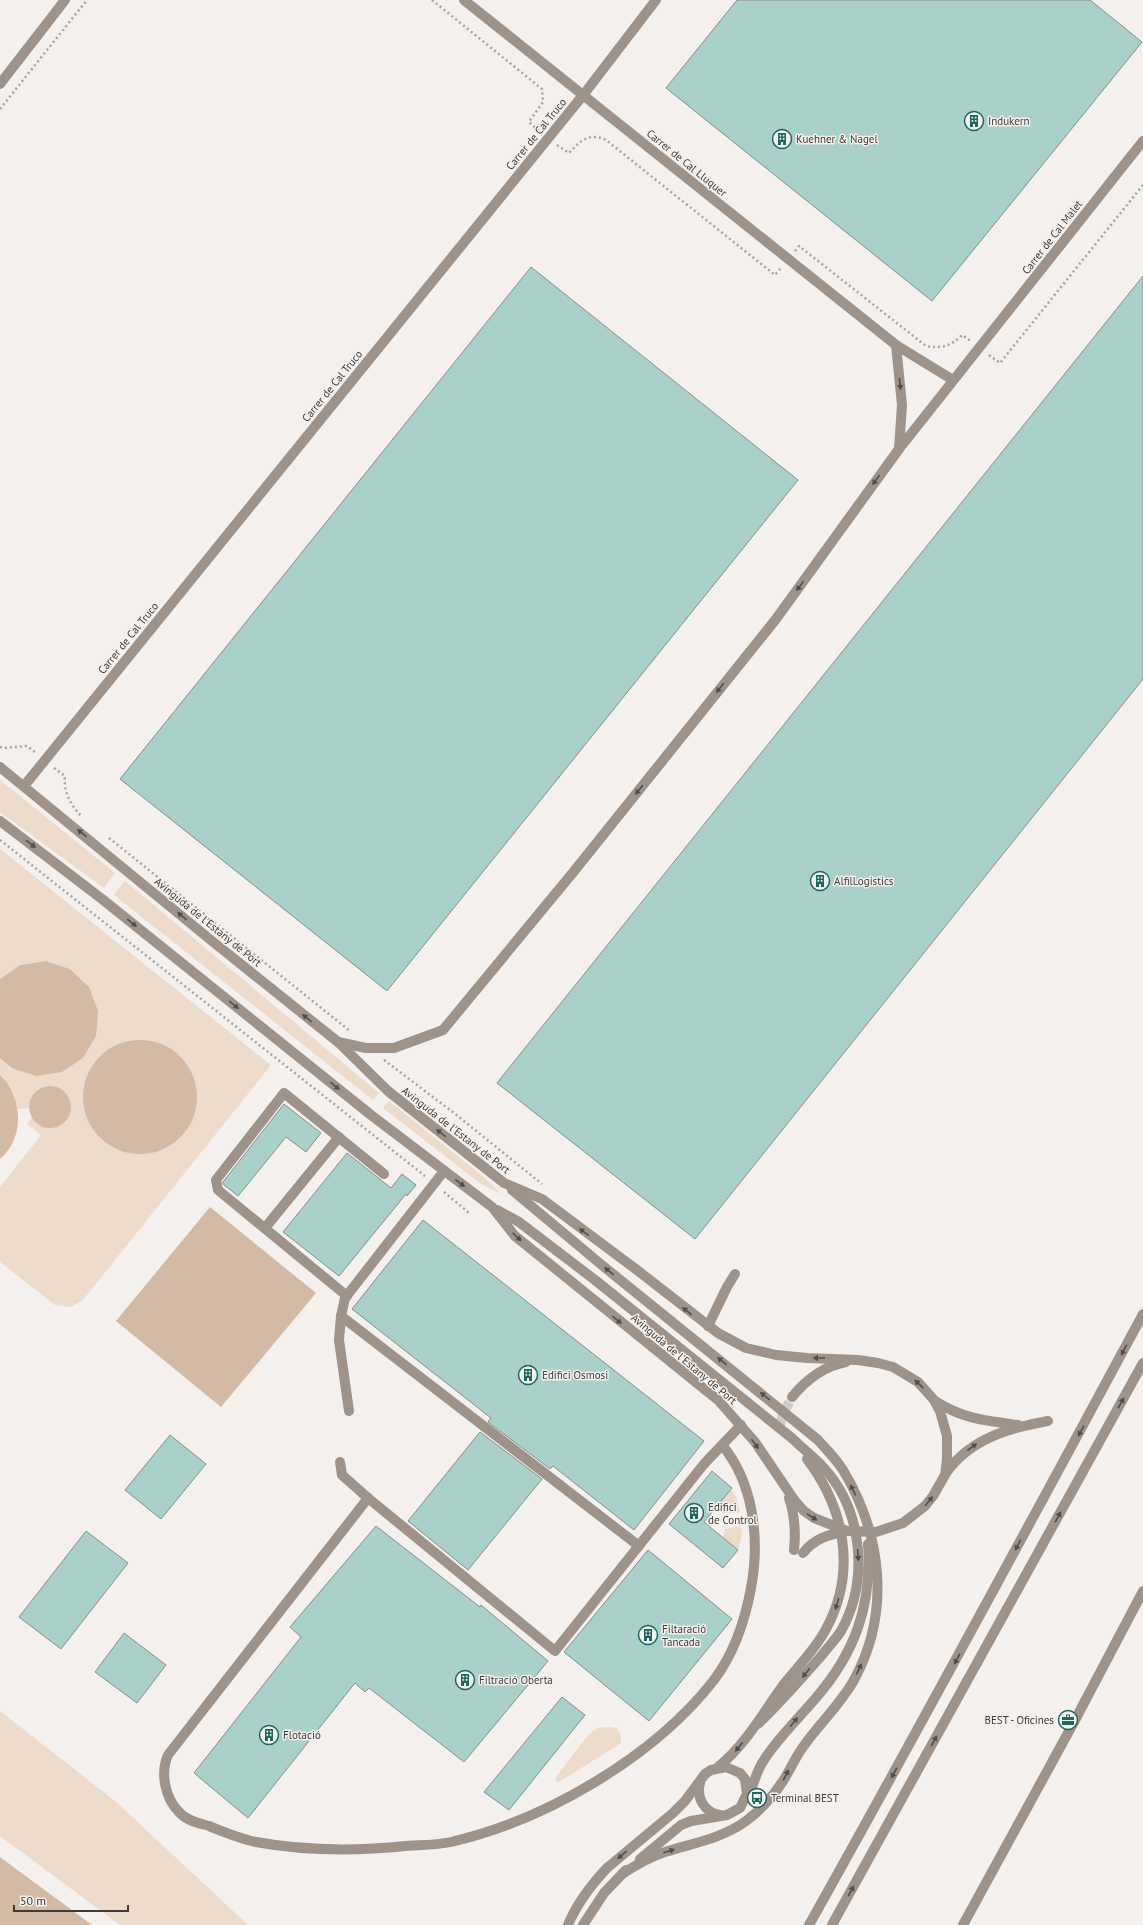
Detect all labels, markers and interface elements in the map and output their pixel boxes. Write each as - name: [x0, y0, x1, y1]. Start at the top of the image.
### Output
- street label: Carrer de Cal Truco: [503, 95, 569, 173]
- building icon: Indukern: [963, 110, 985, 132]
- place label: Indukern: [988, 114, 1030, 128]
- street label: Carrer de Cal Lluquer: [644, 126, 730, 200]
- building icon: Kuehner & Nagel: [771, 128, 793, 150]
- place label: Kuehner & Nagel: [796, 132, 878, 146]
- street label: Carrer de Cal Malet: [1019, 197, 1085, 277]
- street label: Carrer de Cal Truco: [299, 347, 365, 425]
- one-way arrow: [897, 378, 903, 390]
- one-way arrow: [872, 475, 880, 486]
- one-way arrow: [796, 580, 804, 591]
- street label: Carrer de Cal Truco: [95, 599, 161, 677]
- one-way arrow: [716, 683, 724, 694]
- one-way arrow: [634, 784, 643, 795]
- one-way arrow: [76, 829, 87, 838]
- one-way arrow: [26, 840, 36, 848]
- building icon: AlfilLogistics: [809, 870, 831, 892]
- street label: Avinguda de l'Estany de Port: [152, 874, 265, 970]
- place label: AlfilLogistics: [834, 874, 894, 888]
- one-way arrow: [176, 912, 187, 921]
- one-way arrow: [127, 919, 138, 928]
- one-way arrow: [228, 1000, 239, 1009]
- one-way arrow: [302, 1013, 313, 1022]
- one-way arrow: [330, 1082, 341, 1090]
- street label: Avinguda de l'Estany de Port: [399, 1083, 513, 1177]
- one-way arrow: [435, 1129, 446, 1137]
- one-way arrow: [454, 1179, 465, 1187]
- one-way arrow: [579, 1228, 590, 1236]
- one-way arrow: [512, 1232, 522, 1242]
- one-way arrow: [604, 1267, 615, 1276]
- one-way arrow: [682, 1306, 693, 1315]
- street label: Avinguda de l'Estany de Port: [628, 1311, 740, 1408]
- one-way arrow: [612, 1316, 623, 1324]
- one-way arrow: [1121, 1344, 1127, 1356]
- one-way arrow: [812, 1355, 825, 1361]
- one-way arrow: [716, 1357, 727, 1366]
- building icon: Edifici Osmosi: [517, 1364, 539, 1386]
- place label: Edifici Osmosi: [542, 1368, 608, 1382]
- one-way arrow: [914, 1379, 924, 1389]
- one-way arrow: [760, 1392, 771, 1401]
- one-way arrow: [1118, 1397, 1125, 1409]
- one-way arrow: [1077, 1425, 1084, 1437]
- one-way arrow: [751, 1438, 759, 1449]
- one-way arrow: [966, 1443, 977, 1451]
- one-way arrow: [850, 1484, 856, 1496]
- one-way arrow: [925, 1496, 934, 1507]
- place label: Edifici de Control: [708, 1500, 758, 1527]
- building icon: Edifici de Control: [683, 1502, 705, 1524]
- one-way arrow: [1055, 1511, 1061, 1522]
- one-way arrow: [806, 1513, 818, 1520]
- one-way arrow: [1015, 1539, 1021, 1551]
- one-way arrow: [855, 1548, 861, 1561]
- one-way arrow: [833, 1598, 839, 1610]
- place label: Filtaració Tancada: [662, 1622, 706, 1649]
- building icon: Filtaració Tancada: [637, 1624, 659, 1646]
- one-way arrow: [953, 1654, 960, 1665]
- one-way arrow: [856, 1663, 862, 1674]
- one-way arrow: [802, 1668, 811, 1679]
- building icon: Filtració Oberta: [454, 1669, 476, 1691]
- place label: Filtració Oberta: [479, 1673, 553, 1687]
- office icon: BEST - Oficines: [1057, 1709, 1079, 1731]
- place label: BEST - Oficines: [984, 1713, 1054, 1727]
- one-way arrow: [790, 1717, 799, 1728]
- building icon: Flotació: [258, 1724, 280, 1746]
- place label: Flotació: [283, 1728, 321, 1742]
- one-way arrow: [931, 1735, 938, 1746]
- one-way arrow: [735, 1741, 744, 1752]
- one-way arrow: [890, 1767, 897, 1779]
- one-way arrow: [783, 1770, 789, 1781]
- bus stop icon: Terminal BEST: [746, 1787, 768, 1809]
- place label: Terminal BEST: [771, 1791, 839, 1805]
- one-way arrow: [664, 1848, 676, 1854]
- one-way arrow: [617, 1851, 627, 1860]
- one-way arrow: [847, 1885, 854, 1897]
- scale bar: [14, 1887, 128, 1913]
- text: 50 m: [20, 1893, 46, 1908]

